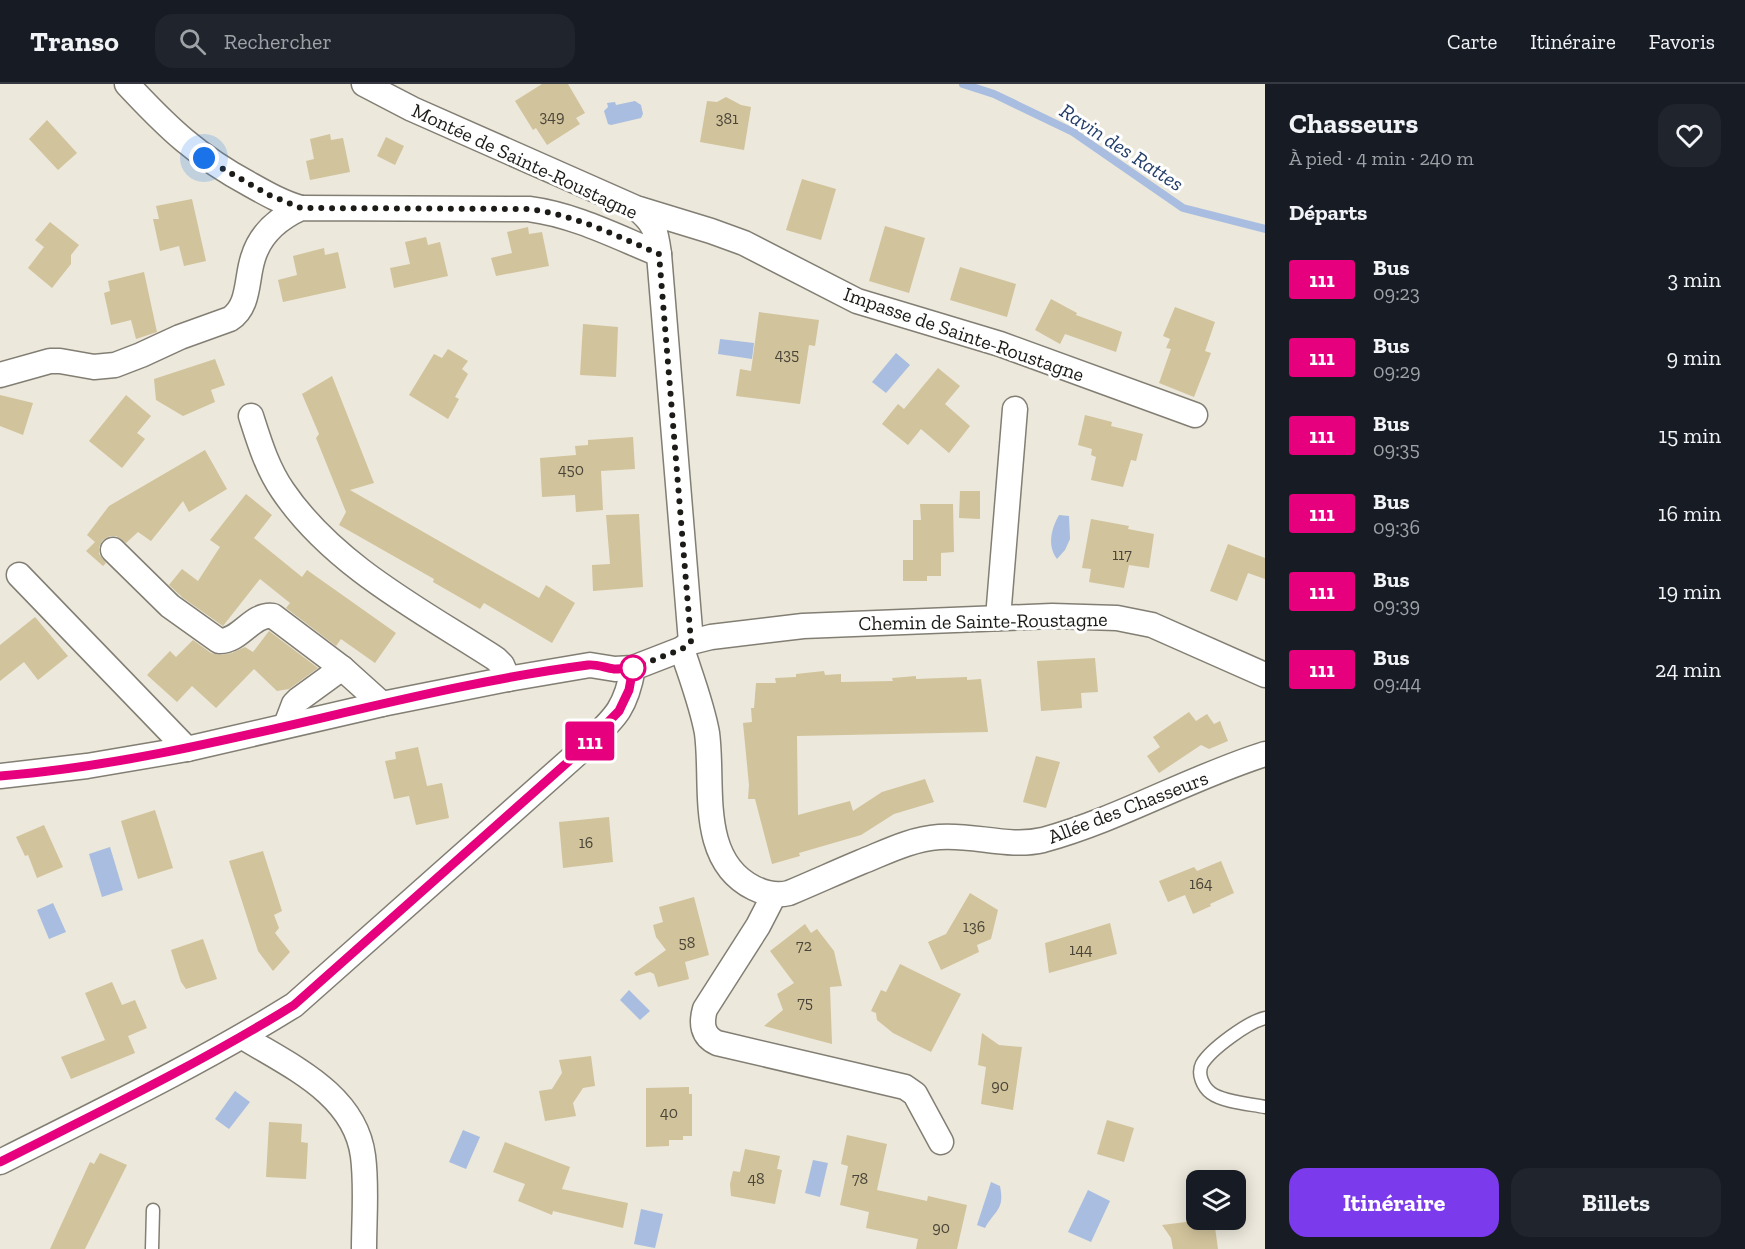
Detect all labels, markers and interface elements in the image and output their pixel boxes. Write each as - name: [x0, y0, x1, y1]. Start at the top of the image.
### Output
- search box: [155, 14, 575, 68]
- text: Transo: [30, 25, 119, 58]
- icon: search: [176, 25, 209, 58]
- text: Rechercher: [224, 28, 332, 55]
- text: Carte: [1447, 29, 1497, 54]
- text: Itinéraire: [1530, 29, 1616, 54]
- text: Favoris: [1649, 29, 1715, 54]
- street label: Montée de Sainte-Roustagne: [408, 98, 642, 224]
- water label: Ravin des Rattes: [1056, 98, 1188, 196]
- button: heart: [1658, 104, 1721, 167]
- house number: 349: [540, 107, 564, 126]
- text: Chasseurs: [1289, 107, 1418, 140]
- house number: 381: [716, 109, 738, 128]
- your location: [189, 143, 219, 173]
- text: À pied · 4 min · 240 m: [1289, 146, 1474, 170]
- text: Départs: [1289, 199, 1367, 226]
- text: Bus: [1373, 254, 1410, 281]
- text: 3 min: [1667, 266, 1721, 293]
- text: 111: [1309, 267, 1335, 292]
- text: 09:23: [1373, 281, 1420, 305]
- street label: Impasse de Sainte-Roustagne: [841, 282, 1087, 386]
- text: Bus: [1373, 332, 1410, 359]
- text: 9 min: [1667, 344, 1721, 371]
- house number: 435: [775, 345, 799, 364]
- text: 111: [1309, 345, 1335, 370]
- text: 09:29: [1373, 359, 1421, 383]
- text: Bus: [1373, 410, 1410, 437]
- text: 15 min: [1659, 422, 1721, 449]
- text: 111: [1309, 423, 1335, 448]
- text: 09:35: [1373, 437, 1420, 461]
- house number: 450: [558, 460, 584, 479]
- text: Bus: [1373, 488, 1410, 515]
- text: 16 min: [1658, 500, 1721, 527]
- text: 111: [1309, 501, 1335, 526]
- text: 09:36: [1373, 515, 1420, 539]
- house number: 117: [1112, 545, 1132, 564]
- text: Bus: [1373, 566, 1410, 593]
- text: 19 min: [1658, 578, 1721, 605]
- text: 111: [1309, 579, 1335, 604]
- text: 09:39: [1373, 593, 1420, 617]
- street label: Chemin de Sainte-Roustagne: [858, 607, 1108, 635]
- text: Bus: [1373, 644, 1410, 671]
- unlabelled marker: [620, 655, 646, 681]
- text: 24 min: [1655, 656, 1721, 683]
- text: 111: [1309, 657, 1335, 682]
- text: 09:44: [1373, 671, 1421, 695]
- line badge: 111: [556, 722, 624, 760]
- text: 111: [577, 729, 603, 754]
- street label: Allée des Chasseurs: [1044, 765, 1212, 849]
- house number: 16: [579, 833, 593, 852]
- house number: 164: [1189, 874, 1213, 893]
- house number: 136: [963, 917, 985, 936]
- house number: 58: [679, 933, 695, 952]
- house number: 72: [796, 936, 812, 955]
- house number: 144: [1069, 940, 1093, 959]
- house number: 75: [797, 993, 813, 1012]
- house number: 90: [991, 1076, 1009, 1095]
- house number: 40: [660, 1103, 678, 1122]
- button: Itinéraire: [1289, 1168, 1499, 1237]
- button: Billets: [1511, 1168, 1721, 1237]
- house number: 48: [747, 1169, 765, 1188]
- house number: 78: [852, 1169, 868, 1188]
- map controls: [1186, 1170, 1246, 1230]
- button: layers: [1186, 1170, 1246, 1230]
- house number: 90: [932, 1218, 950, 1237]

